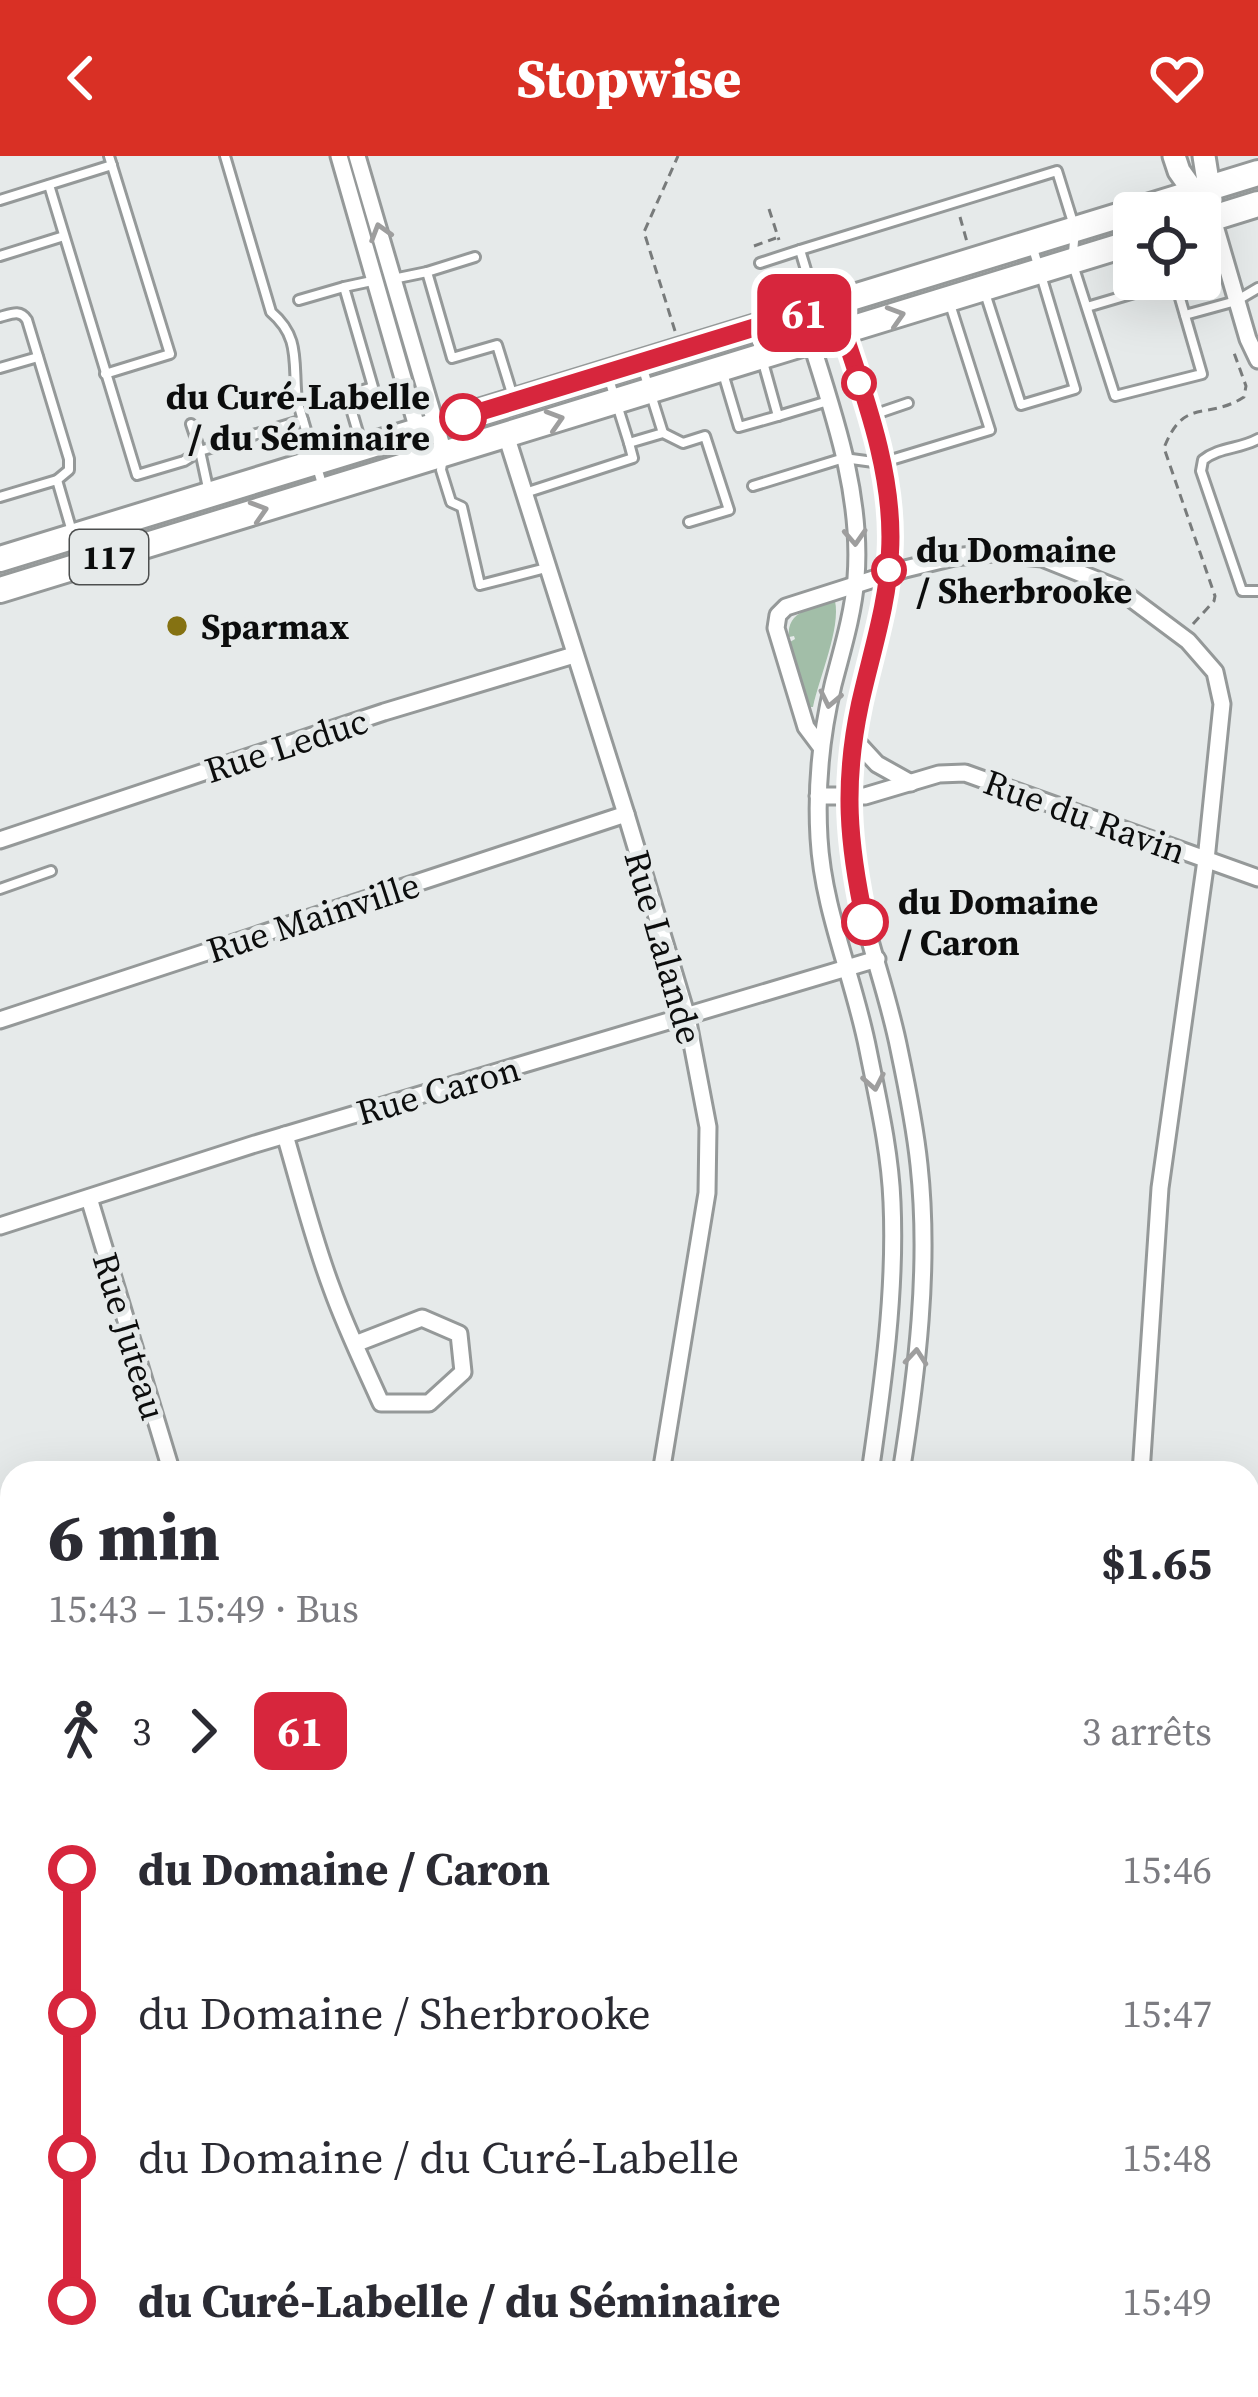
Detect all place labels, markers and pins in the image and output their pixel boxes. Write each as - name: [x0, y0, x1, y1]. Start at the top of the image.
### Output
- unlabelled marker: [843, 367, 875, 399]
- place label: du Curé-Labelle / du Séminaire: [166, 372, 430, 462]
- marker: du Curé-Labelle / du Séminaire: [441, 395, 485, 439]
- place label: du Domaine / Sherbrooke: [916, 525, 1132, 615]
- marker: du Domaine / Sherbrooke: [873, 554, 905, 586]
- place label: Sparmax: [201, 602, 349, 651]
- marker: Sparmax: [164, 613, 190, 639]
- place label: du Domaine / Caron: [898, 877, 1098, 967]
- marker: du Domaine / Caron: [843, 900, 887, 944]

